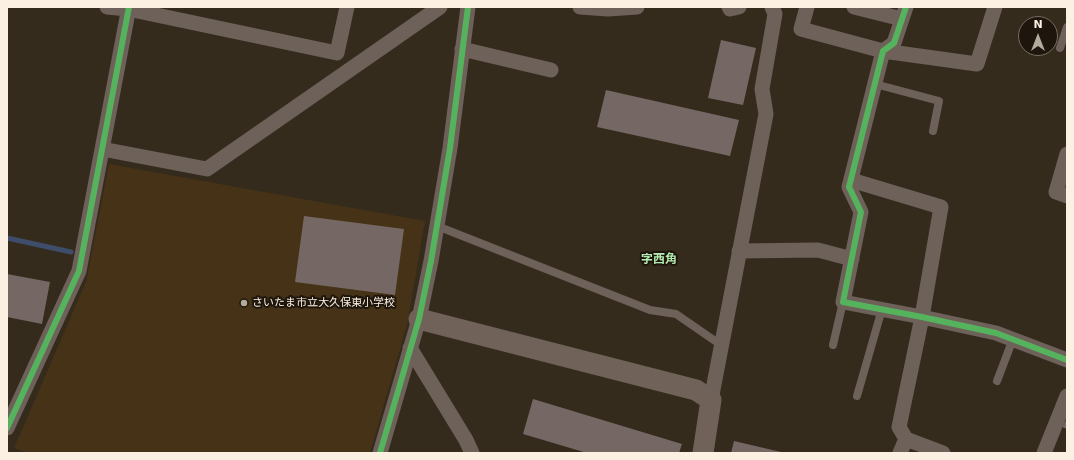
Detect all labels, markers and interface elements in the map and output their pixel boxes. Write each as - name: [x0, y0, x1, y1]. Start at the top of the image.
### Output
- north arrow: [1018, 16, 1058, 56]
- text: N: [1033, 18, 1043, 31]
- district label: 字西角: [641, 253, 677, 267]
- place label: さいたま市立大久保東小学校: [252, 296, 395, 310]
- marker: さいたま市立大久保東小学校: [239, 298, 249, 308]

